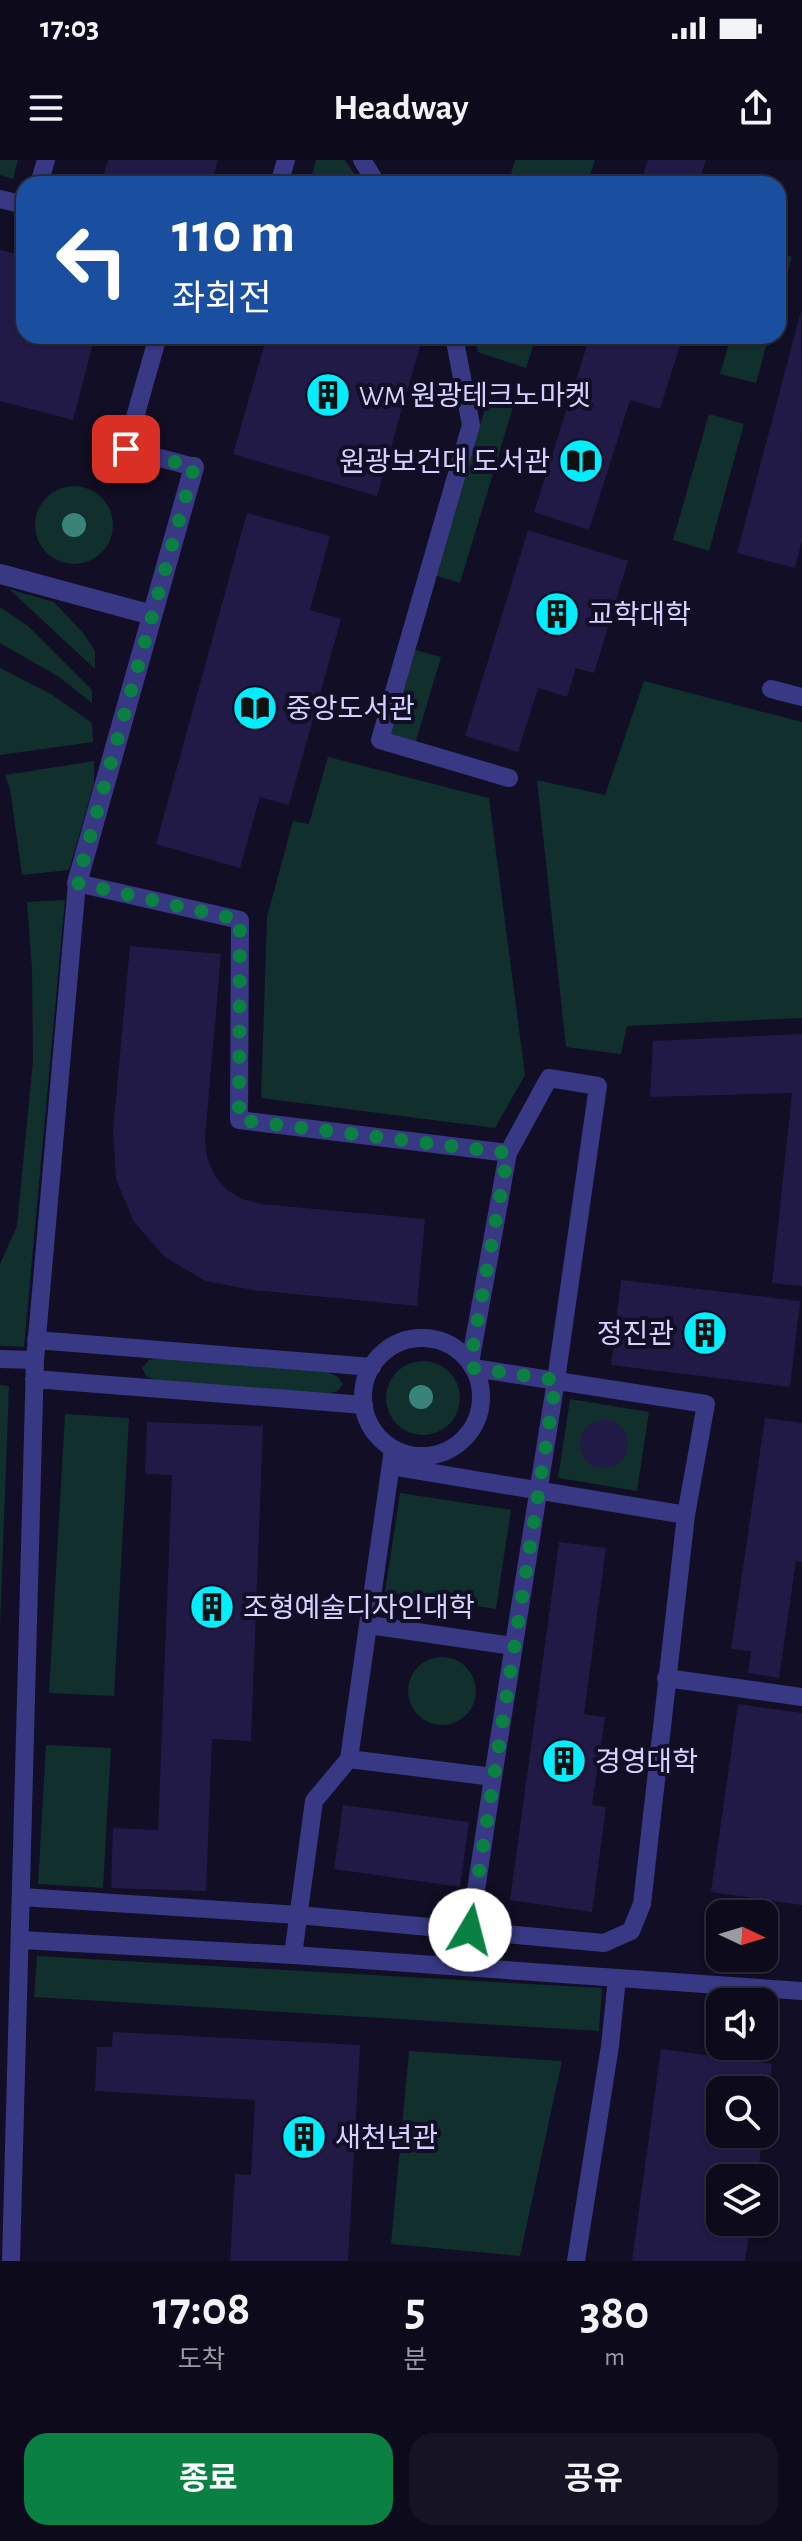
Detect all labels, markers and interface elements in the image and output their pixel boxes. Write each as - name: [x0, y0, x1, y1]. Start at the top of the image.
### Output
- text: 17:03: [40, 13, 99, 43]
- icon: menu: [24, 86, 68, 130]
- icon: share: [734, 86, 778, 130]
- text: Headway: [333, 90, 469, 126]
- text: 110 m: [172, 206, 295, 262]
- icon: left: [40, 208, 144, 312]
- text: 좌회전: [172, 281, 271, 317]
- building icon: WM 원광테크노마켓: [304, 371, 352, 419]
- place label: WM 원광테크노마켓: [359, 381, 591, 411]
- pin: [92, 415, 160, 483]
- icon: arrive: [104, 427, 148, 471]
- library icon: 원광보건대 도서관: [557, 437, 605, 485]
- place label: 원광보건대 도서관: [339, 447, 550, 477]
- building icon: 교학대학: [533, 590, 581, 638]
- place label: 교학대학: [588, 600, 691, 630]
- library icon: 중앙도서관: [231, 684, 279, 732]
- place label: 중앙도서관: [286, 694, 415, 724]
- building icon: 정진관: [681, 1309, 729, 1357]
- place label: 정진관: [597, 1319, 674, 1349]
- building icon: 조형예술디자인대학: [188, 1583, 236, 1631]
- place label: 조형예술디자인대학: [243, 1593, 475, 1623]
- building icon: 경영대학: [540, 1737, 588, 1785]
- place label: 경영대학: [595, 1747, 698, 1777]
- position arrow: [428, 1888, 512, 1972]
- north arrow: [706, 1900, 778, 1972]
- map controls: [706, 1900, 778, 2236]
- button: sound: [706, 1988, 778, 2060]
- button: search: [706, 2076, 778, 2148]
- building icon: 새천년관: [280, 2113, 328, 2161]
- place label: 새천년관: [335, 2123, 438, 2153]
- button: layers: [706, 2164, 778, 2236]
- text: 17:08: [153, 2286, 250, 2334]
- text: 5: [405, 2286, 426, 2334]
- text: 380: [580, 2290, 649, 2338]
- text: m: [604, 2344, 625, 2370]
- text: 도착: [178, 2347, 226, 2373]
- text: 분: [403, 2347, 427, 2373]
- button: 종료: [24, 2433, 393, 2525]
- button: 공유: [409, 2433, 778, 2525]

